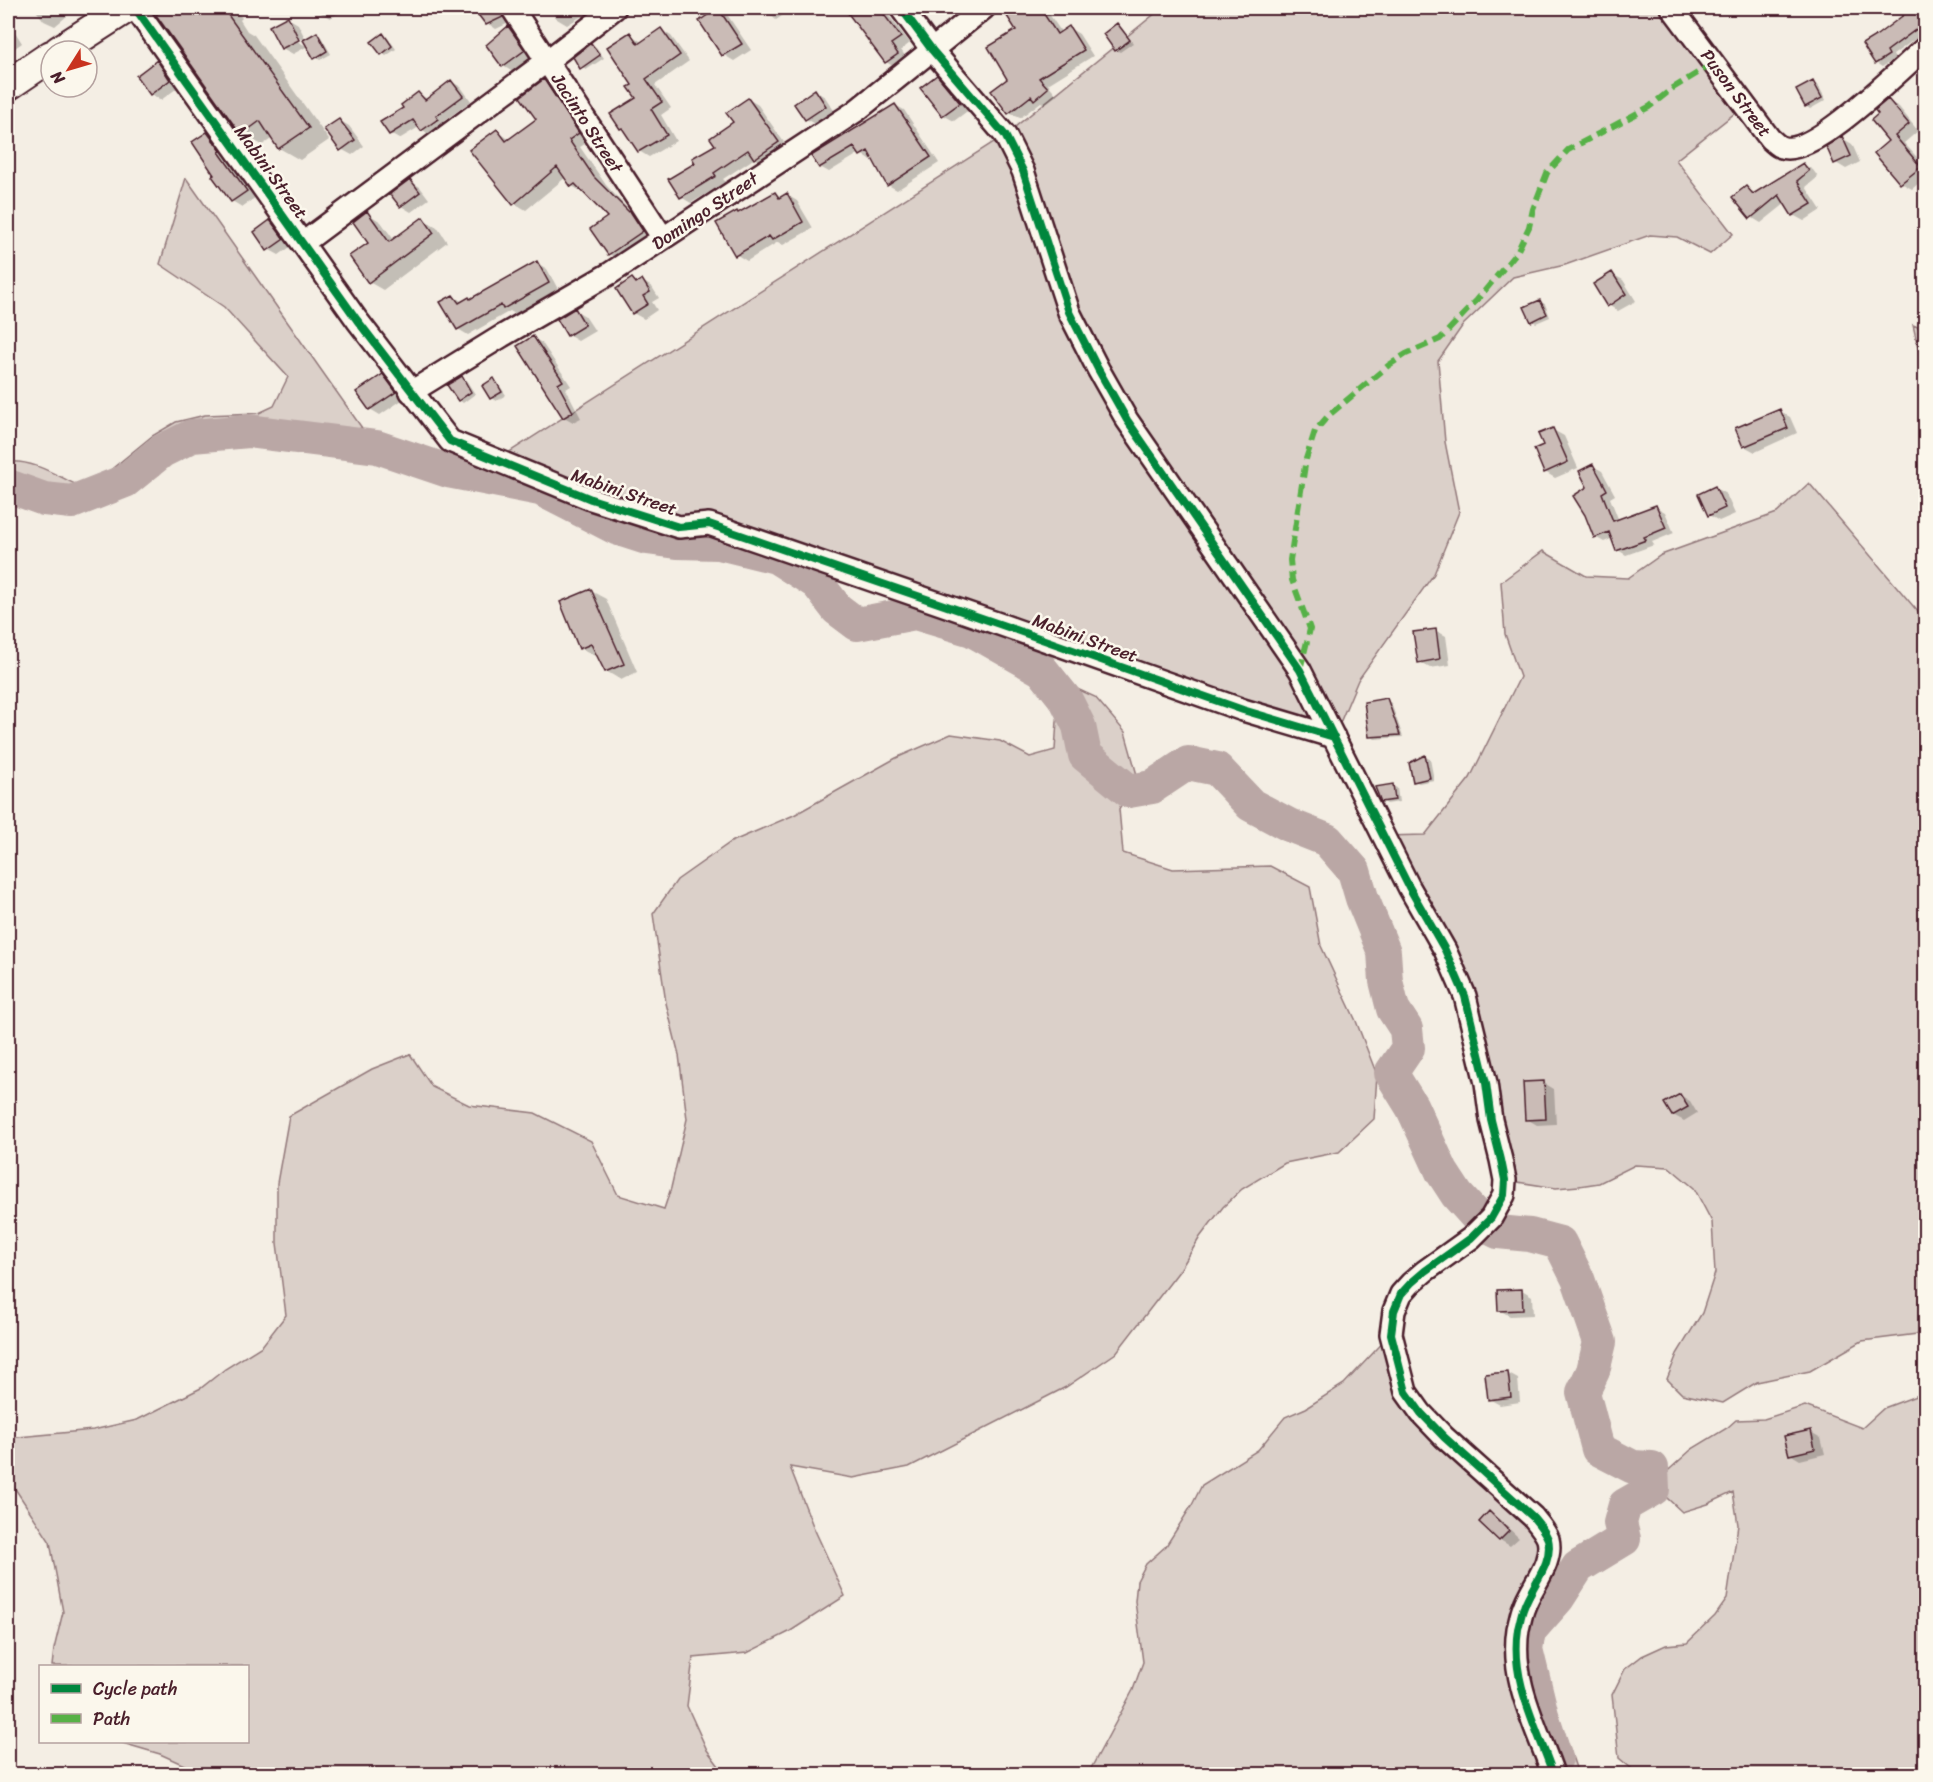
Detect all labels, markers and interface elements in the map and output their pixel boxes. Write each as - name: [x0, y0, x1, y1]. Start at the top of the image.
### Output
- north arrow: [39, 39, 99, 99]
- street label: Puson Street: [1692, 42, 1780, 144]
- text: N: [42, 64, 73, 92]
- street label: Jacinto Street: [542, 66, 632, 180]
- street label: Mabini Street: [226, 118, 316, 226]
- street label: Domingo Street: [645, 163, 766, 259]
- street label: Mabini Street: [567, 459, 681, 525]
- street label: Mabini Street: [1028, 604, 1142, 672]
- legend: [39, 1665, 249, 1743]
- text: Cycle path: [93, 1673, 177, 1705]
- text: Path: [93, 1703, 130, 1735]

